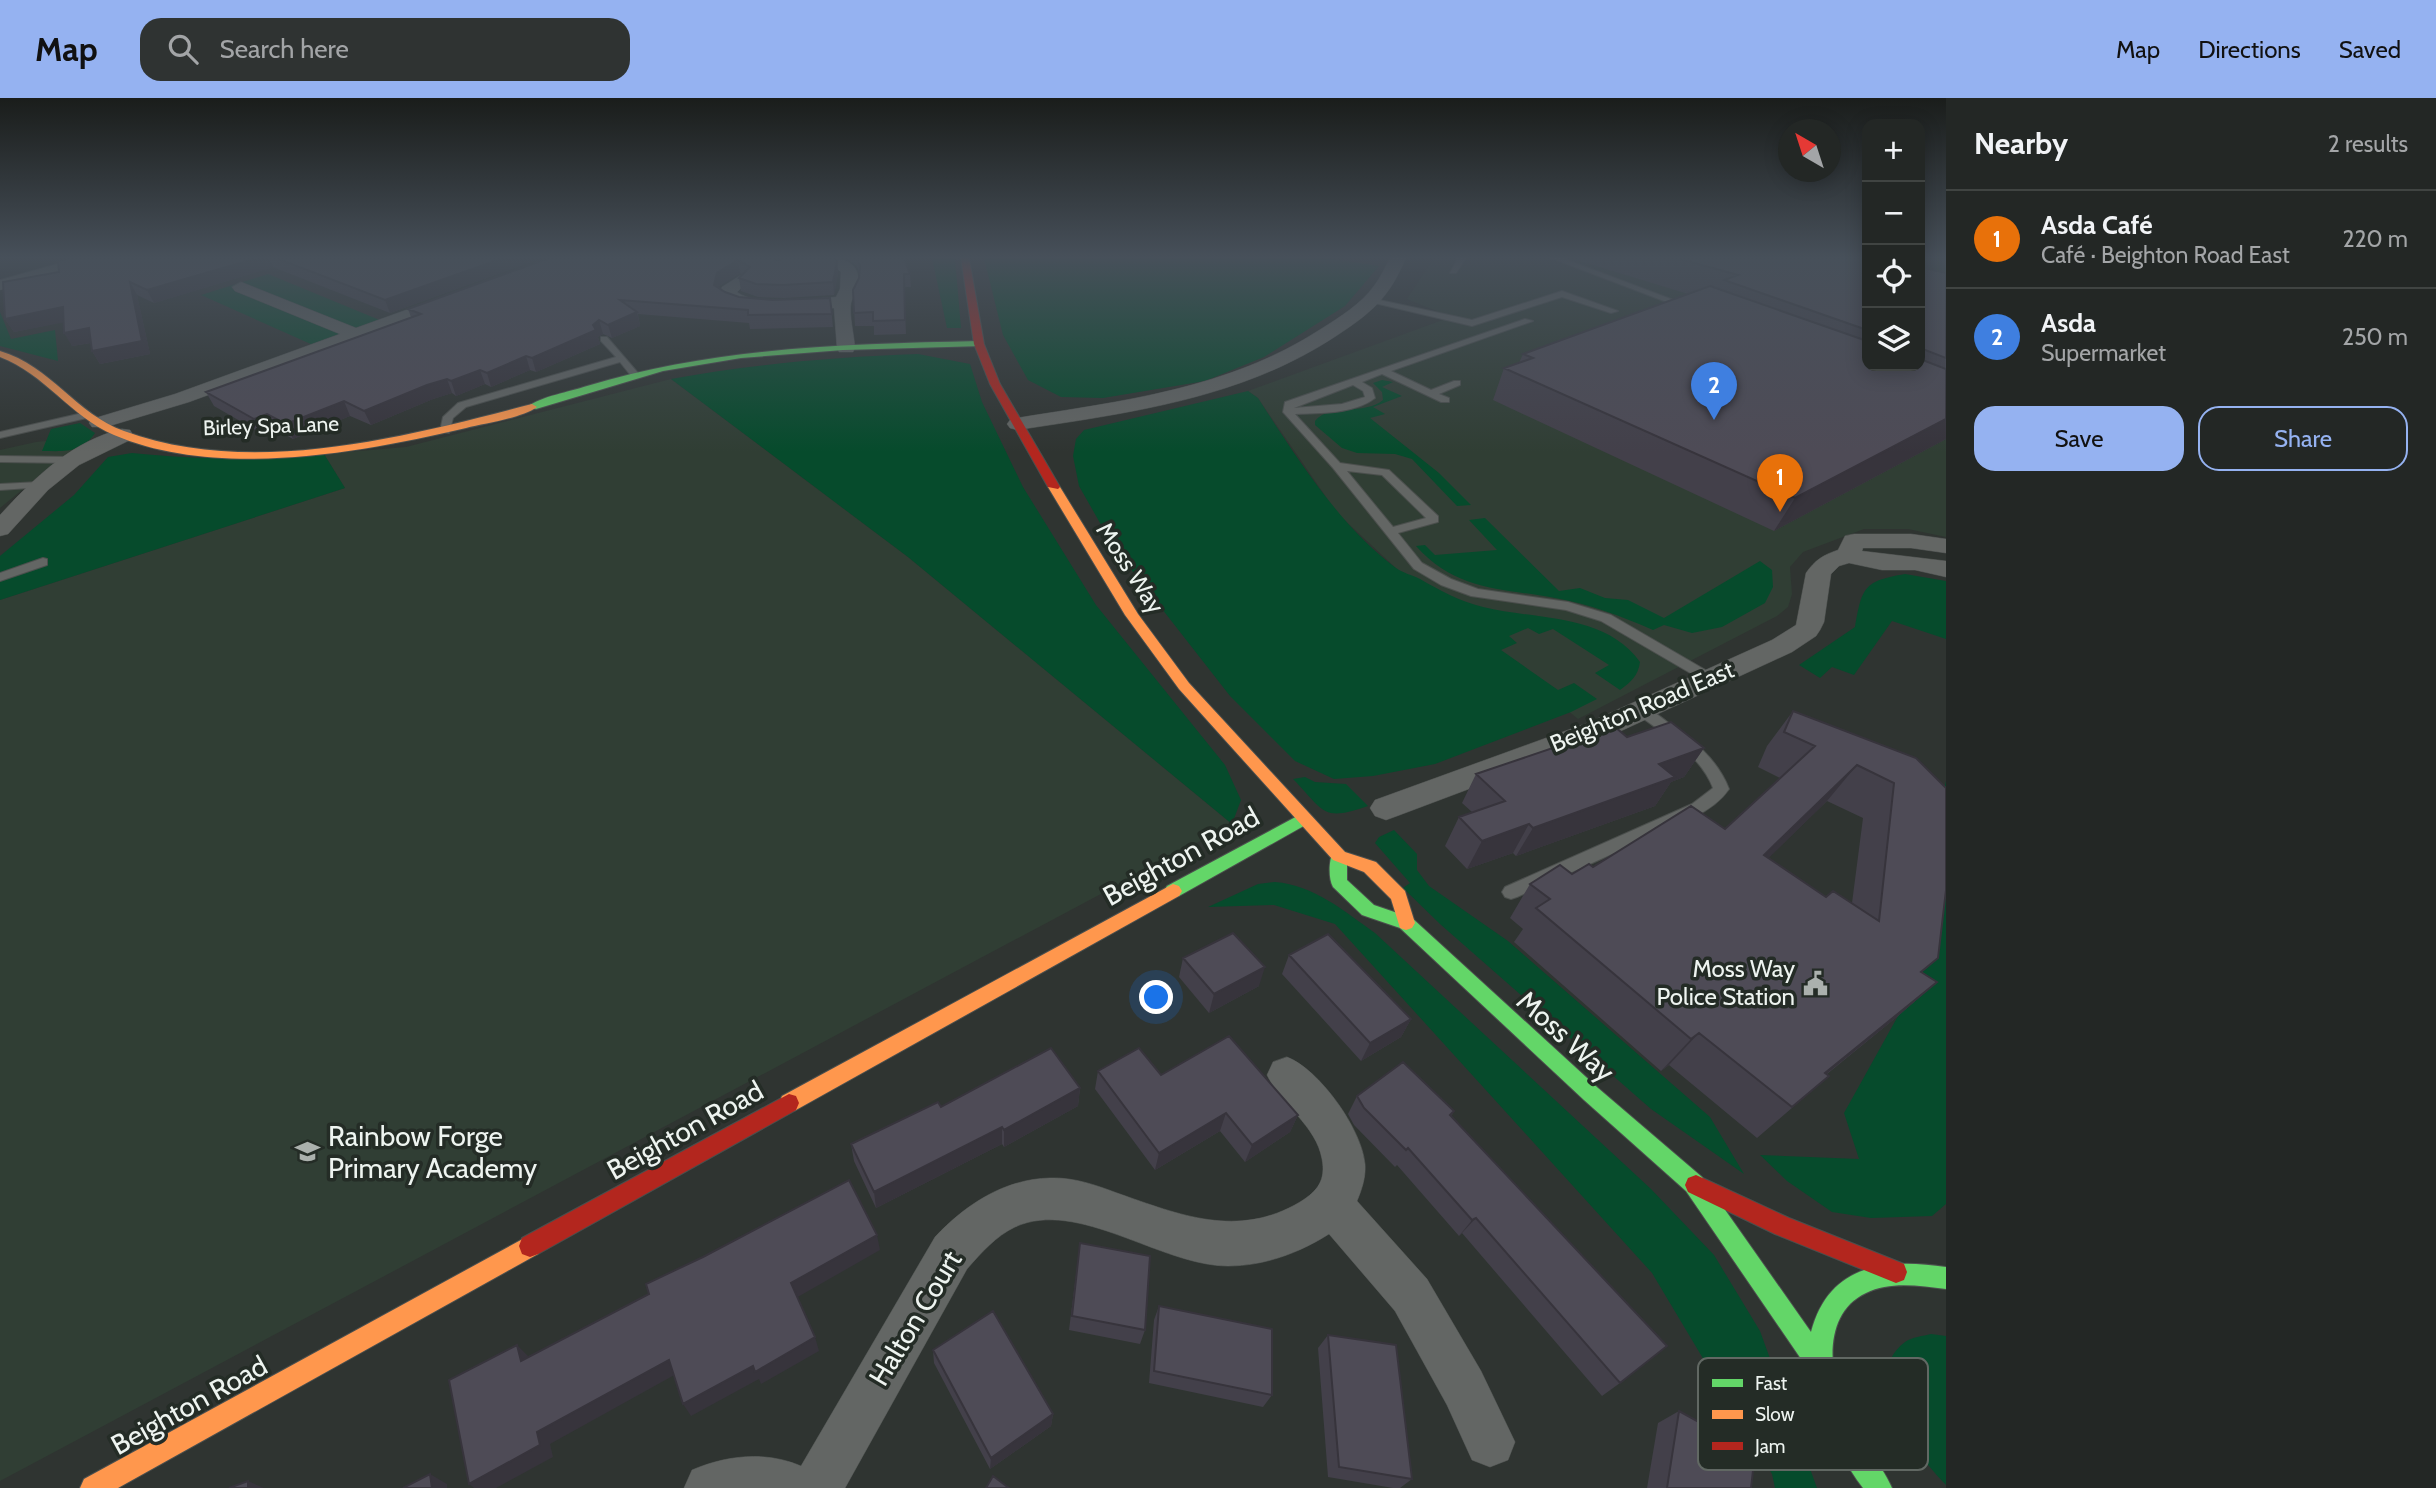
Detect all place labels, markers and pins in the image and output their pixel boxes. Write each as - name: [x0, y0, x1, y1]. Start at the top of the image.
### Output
- pin: 2: [1691, 362, 1737, 420]
- pin: 1: [1757, 454, 1803, 512]
- place label: Moss Way Police Station: [1656, 954, 1795, 1011]
- public building icon: Moss Way Police Station: [1801, 969, 1829, 997]
- place label: Rainbow Forge Primary Academy: [328, 1119, 537, 1185]
- school or university icon: Rainbow Forge Primary Academy: [294, 1138, 322, 1166]

